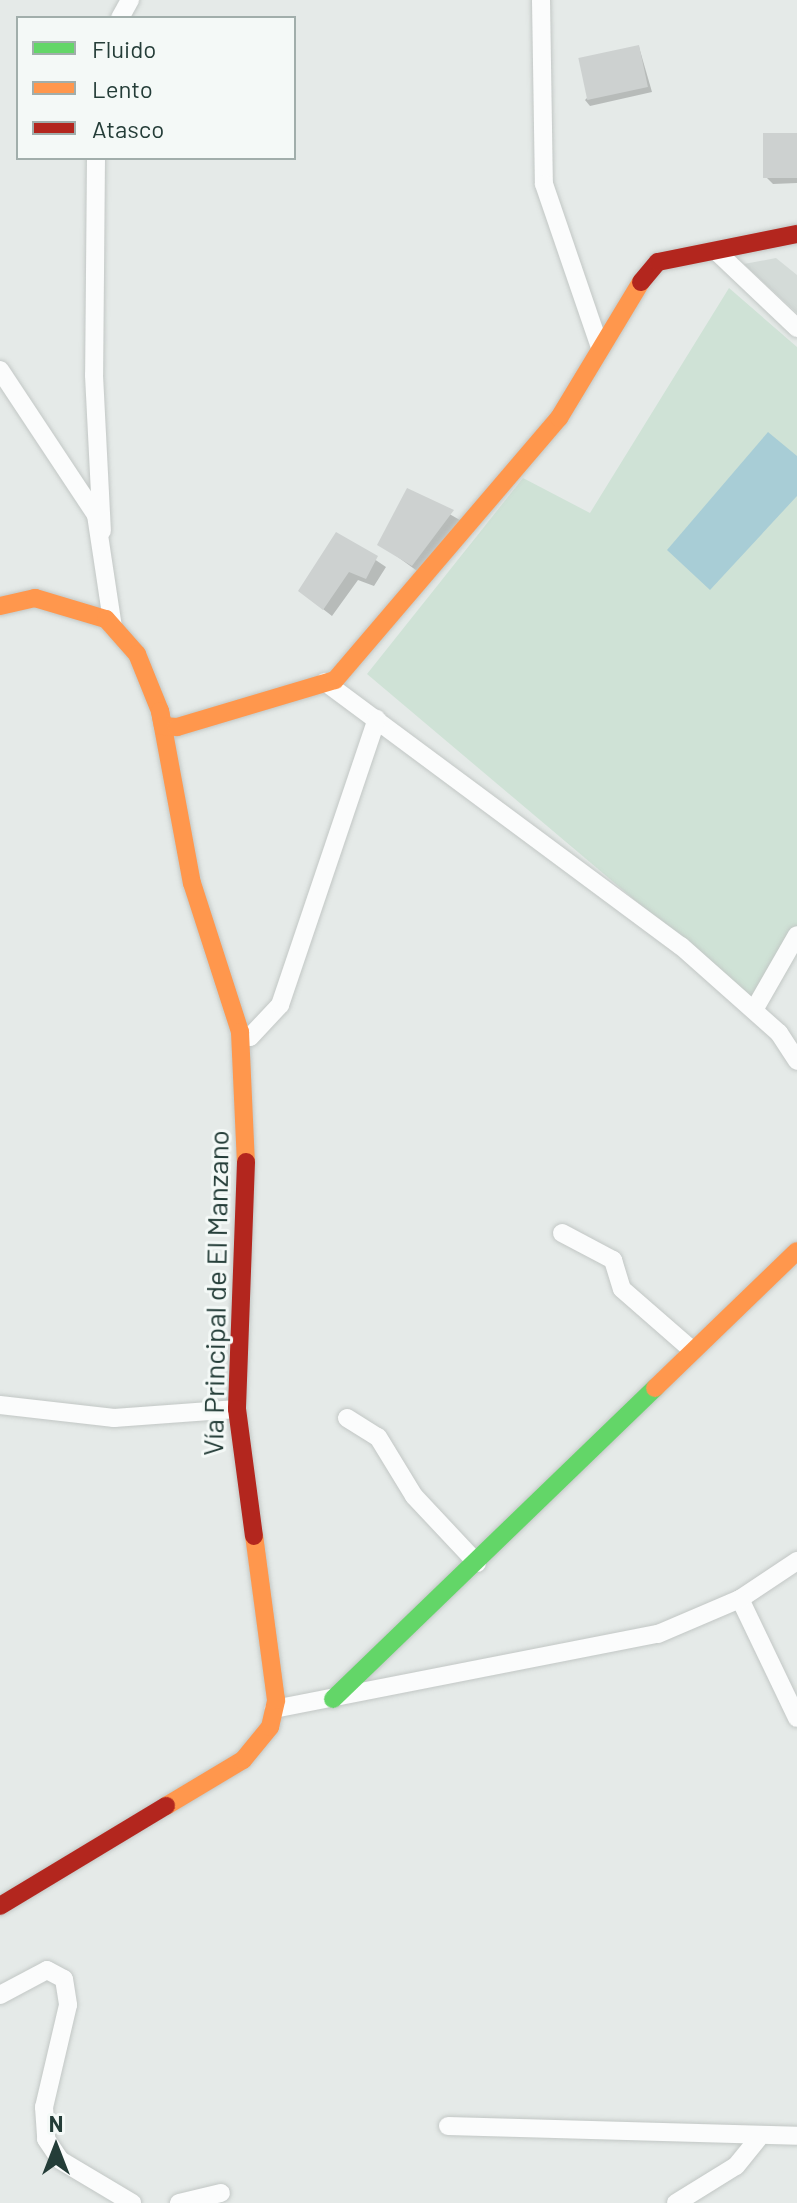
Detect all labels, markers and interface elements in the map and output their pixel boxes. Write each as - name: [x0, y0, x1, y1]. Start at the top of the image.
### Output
- legend: [16, 16, 296, 160]
- text: Fluido: [92, 34, 156, 63]
- text: Lento: [92, 74, 153, 103]
- text: Atasco: [92, 114, 164, 143]
- street label: Vía Principal de El Manzano: [195, 1130, 235, 1456]
- north arrow: [16, 2107, 96, 2187]
- text: N: [49, 2110, 63, 2136]

